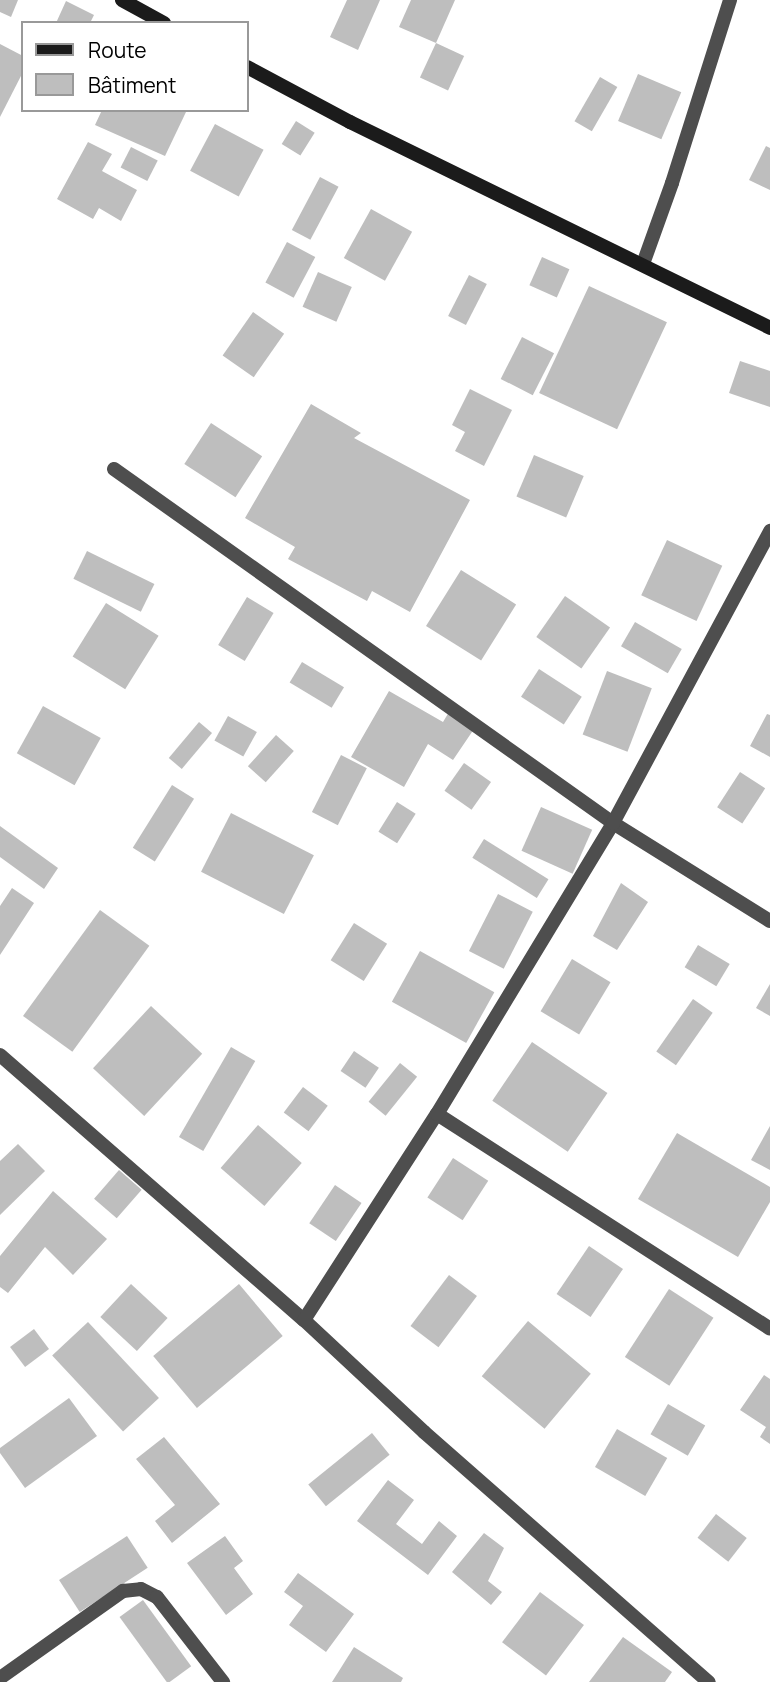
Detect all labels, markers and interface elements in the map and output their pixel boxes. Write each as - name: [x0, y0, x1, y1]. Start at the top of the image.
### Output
- legend: [21, 21, 248, 112]
- text: Route: [88, 36, 146, 64]
- text: Bâtiment: [88, 71, 176, 99]

